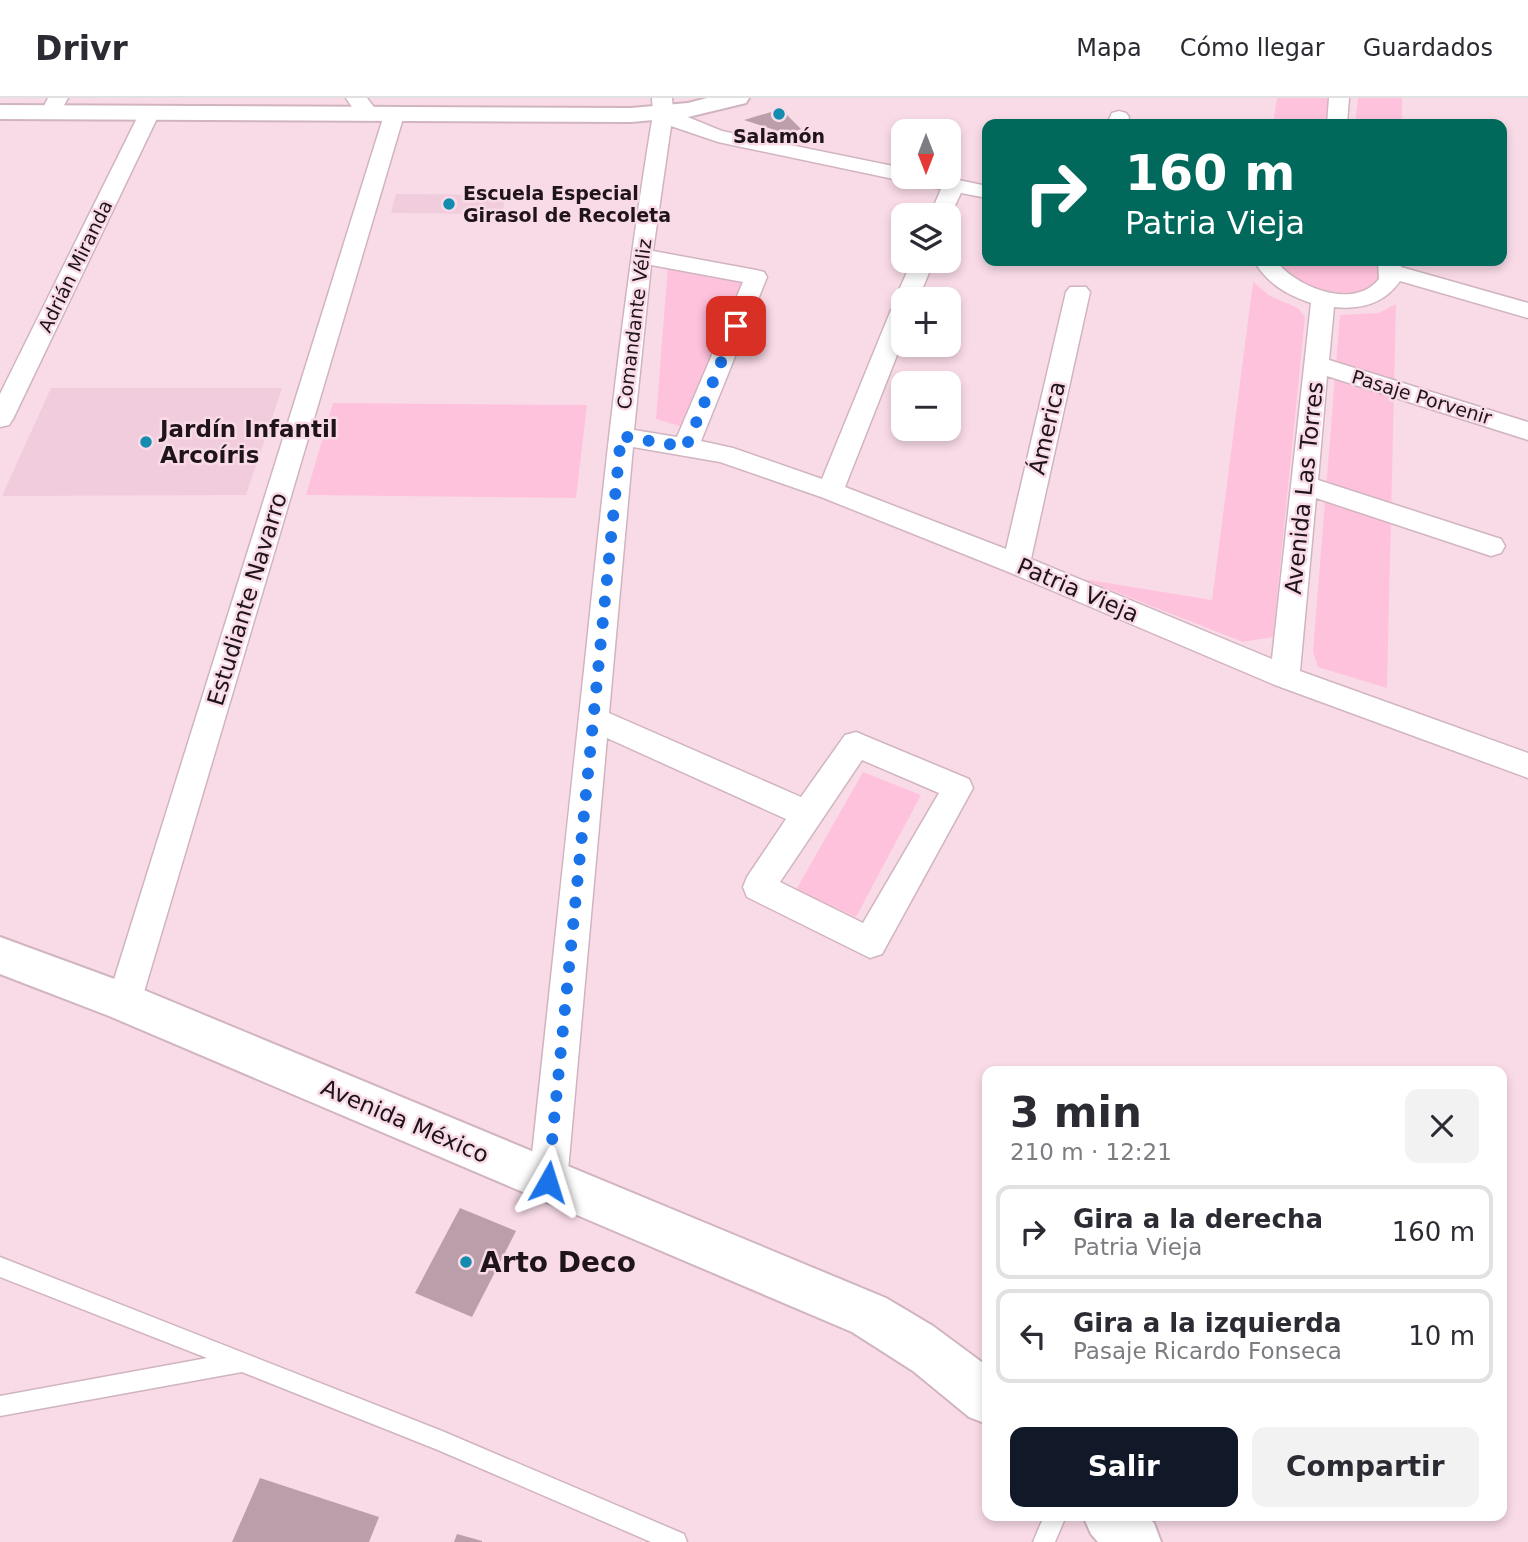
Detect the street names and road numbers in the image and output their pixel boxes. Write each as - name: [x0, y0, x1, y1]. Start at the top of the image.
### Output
- street label: Adrián Miranda: [33, 196, 117, 336]
- street label: Comandante Véliz: [613, 237, 655, 411]
- street label: Pasaje Porvenir: [1349, 365, 1495, 429]
- street label: Ámerica: [1023, 379, 1070, 477]
- street label: Avenida Las Torres: [1280, 380, 1328, 596]
- street label: Estudiante Navarro: [202, 489, 292, 709]
- street label: Patria Vieja: [1013, 553, 1143, 627]
- street label: Avenida México: [317, 1074, 493, 1168]

